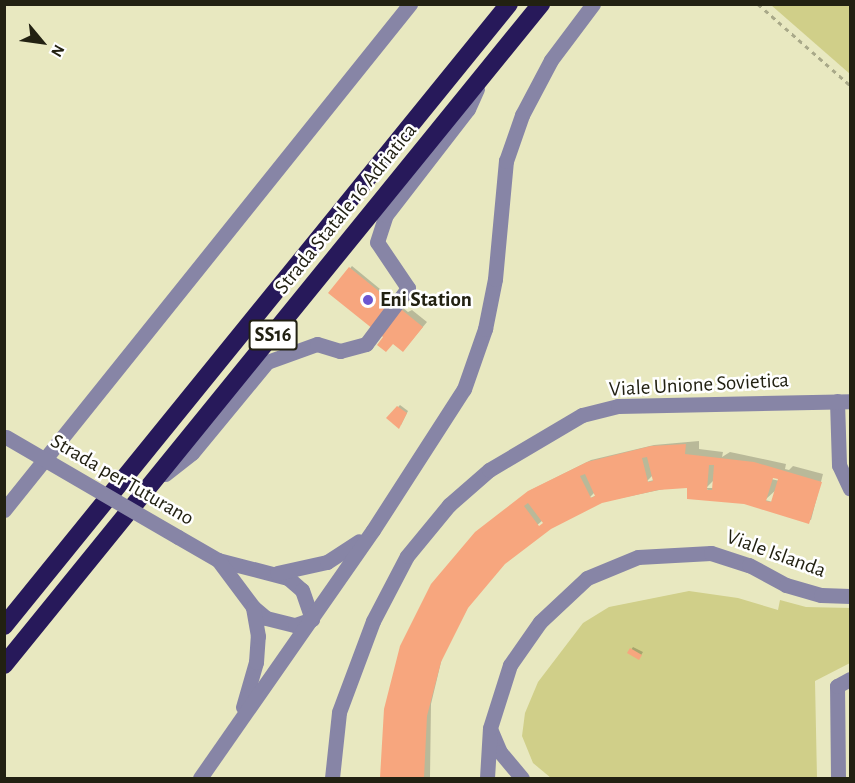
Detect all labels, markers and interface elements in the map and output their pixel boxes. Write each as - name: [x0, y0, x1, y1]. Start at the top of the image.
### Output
- north arrow: [12, 12, 72, 72]
- text: N: [48, 42, 67, 59]
- street label: Strada Statale 16 Adriatica: [269, 119, 423, 299]
- place label: Eni Station: [380, 287, 472, 313]
- marker: Eni Station: [361, 293, 375, 307]
- road number: SS16: [248, 318, 298, 352]
- street label: Viale Unione Sovietica: [608, 368, 790, 402]
- street label: Strada per Tuturano: [46, 429, 198, 531]
- street label: Viale Islanda: [723, 524, 829, 584]

